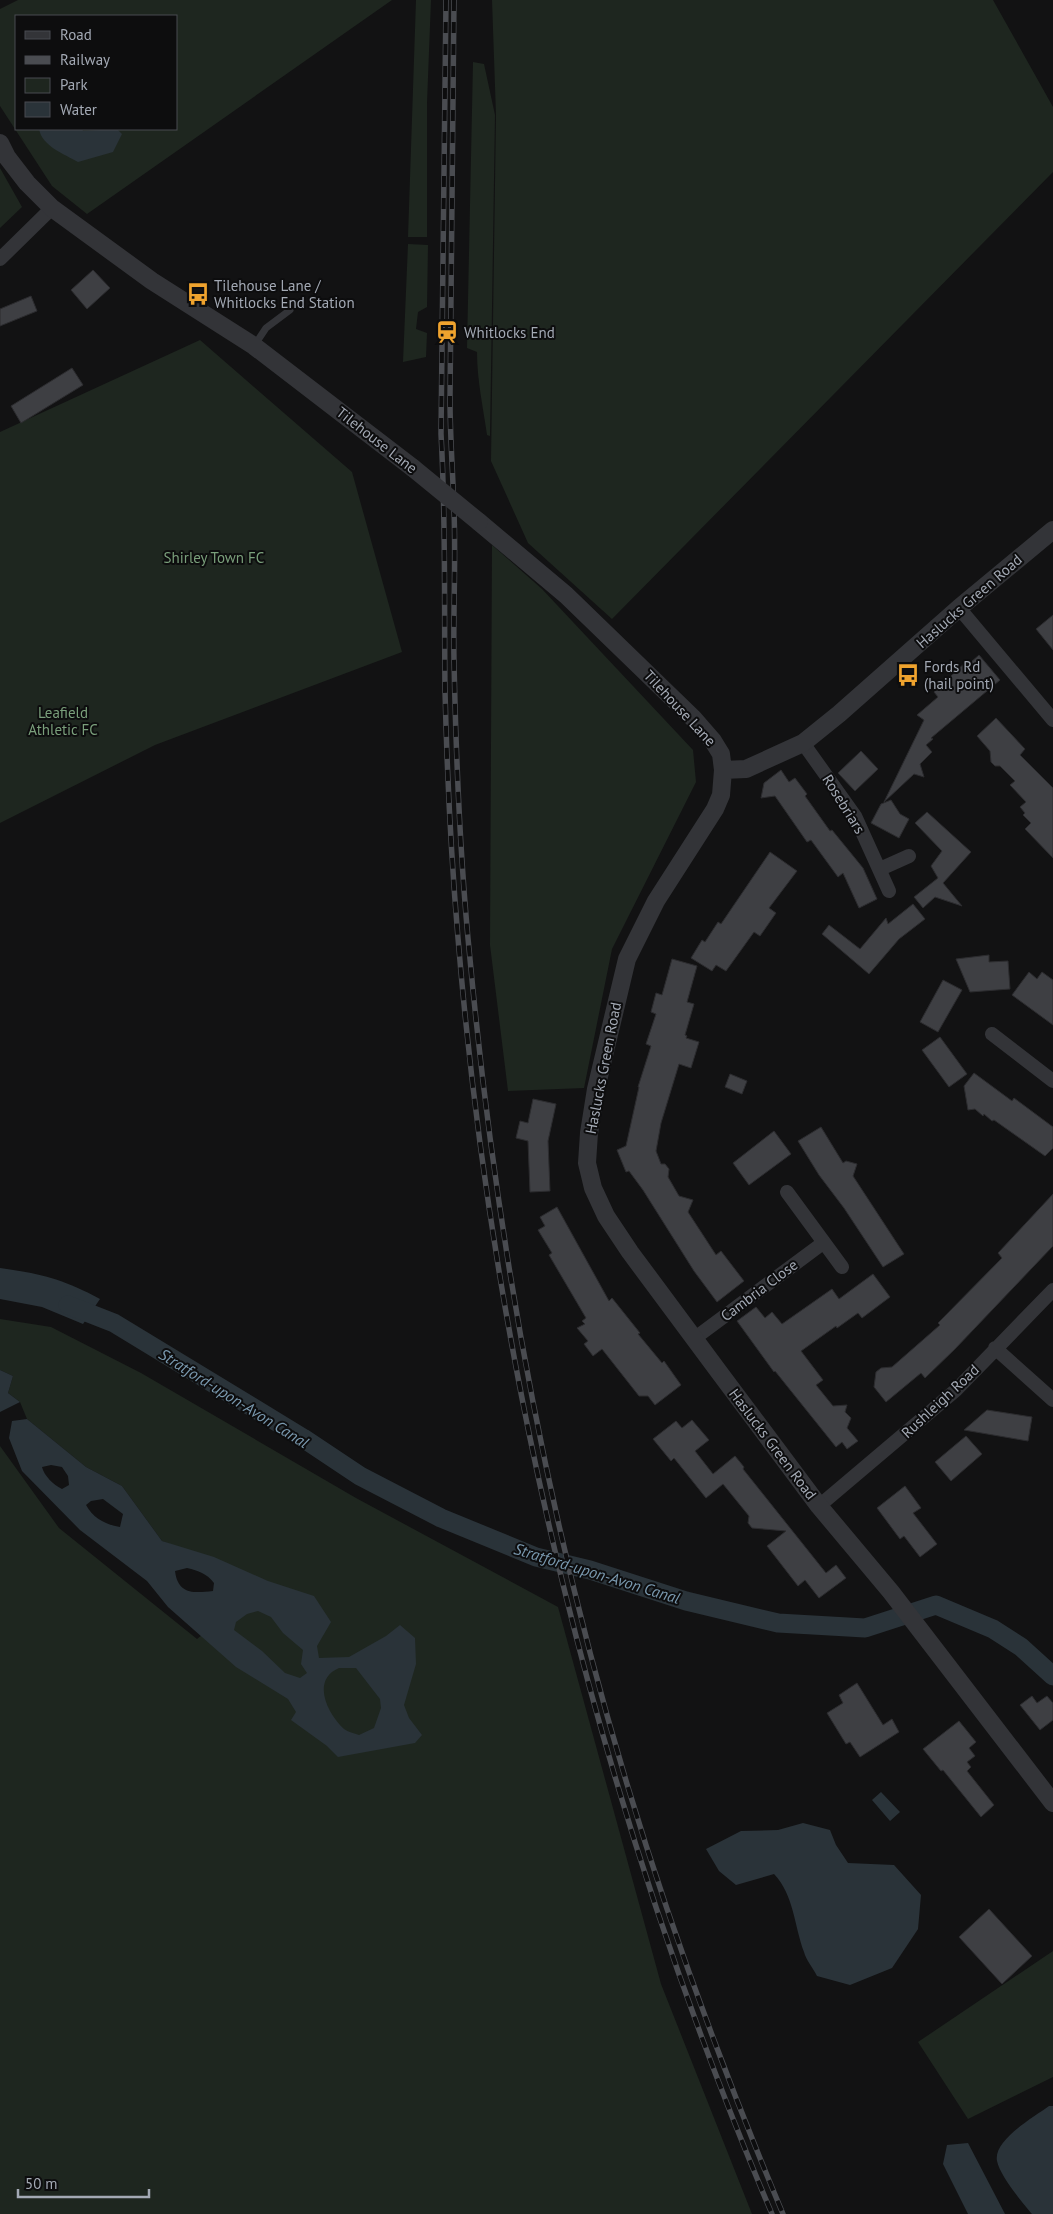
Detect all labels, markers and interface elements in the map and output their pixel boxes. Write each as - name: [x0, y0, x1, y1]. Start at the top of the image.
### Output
- legend: [15, 15, 178, 130]
- text: Road: [60, 25, 92, 44]
- text: Railway: [60, 50, 110, 69]
- text: Park: [60, 75, 88, 94]
- text: Water: [60, 100, 97, 119]
- place label: Tilehouse Lane / Whitlocks End Station: [214, 276, 355, 312]
- bus stop icon: Tilehouse Lane / Whitlocks End Station: [185, 281, 211, 307]
- station icon: Whitlocks End: [434, 319, 460, 345]
- place label: Whitlocks End: [464, 323, 555, 342]
- street label: Tilehouse Lane: [333, 403, 421, 477]
- park label: Shirley Town FC: [164, 548, 264, 567]
- street label: Haslucks Green Road: [912, 550, 1026, 652]
- place label: Fords Rd (hail point): [924, 657, 994, 693]
- bus stop icon: Fords Rd (hail point): [895, 662, 921, 688]
- street label: Tilehouse Lane: [640, 666, 720, 750]
- park label: Leafield Athletic FC: [28, 703, 98, 739]
- street label: Rosebriars: [818, 771, 870, 837]
- street label: Haslucks Green Road: [581, 1000, 625, 1136]
- street label: Cambria Close: [717, 1255, 801, 1325]
- water label: Stratford-upon-Avon Canal: [155, 1344, 313, 1453]
- street label: Rushleigh Road: [897, 1360, 983, 1442]
- street label: Haslucks Green Road: [725, 1385, 821, 1503]
- water label: Stratford-upon-Avon Canal: [511, 1538, 683, 1608]
- scale bar: [18, 2166, 149, 2198]
- text: 50 m: [25, 2174, 58, 2193]

